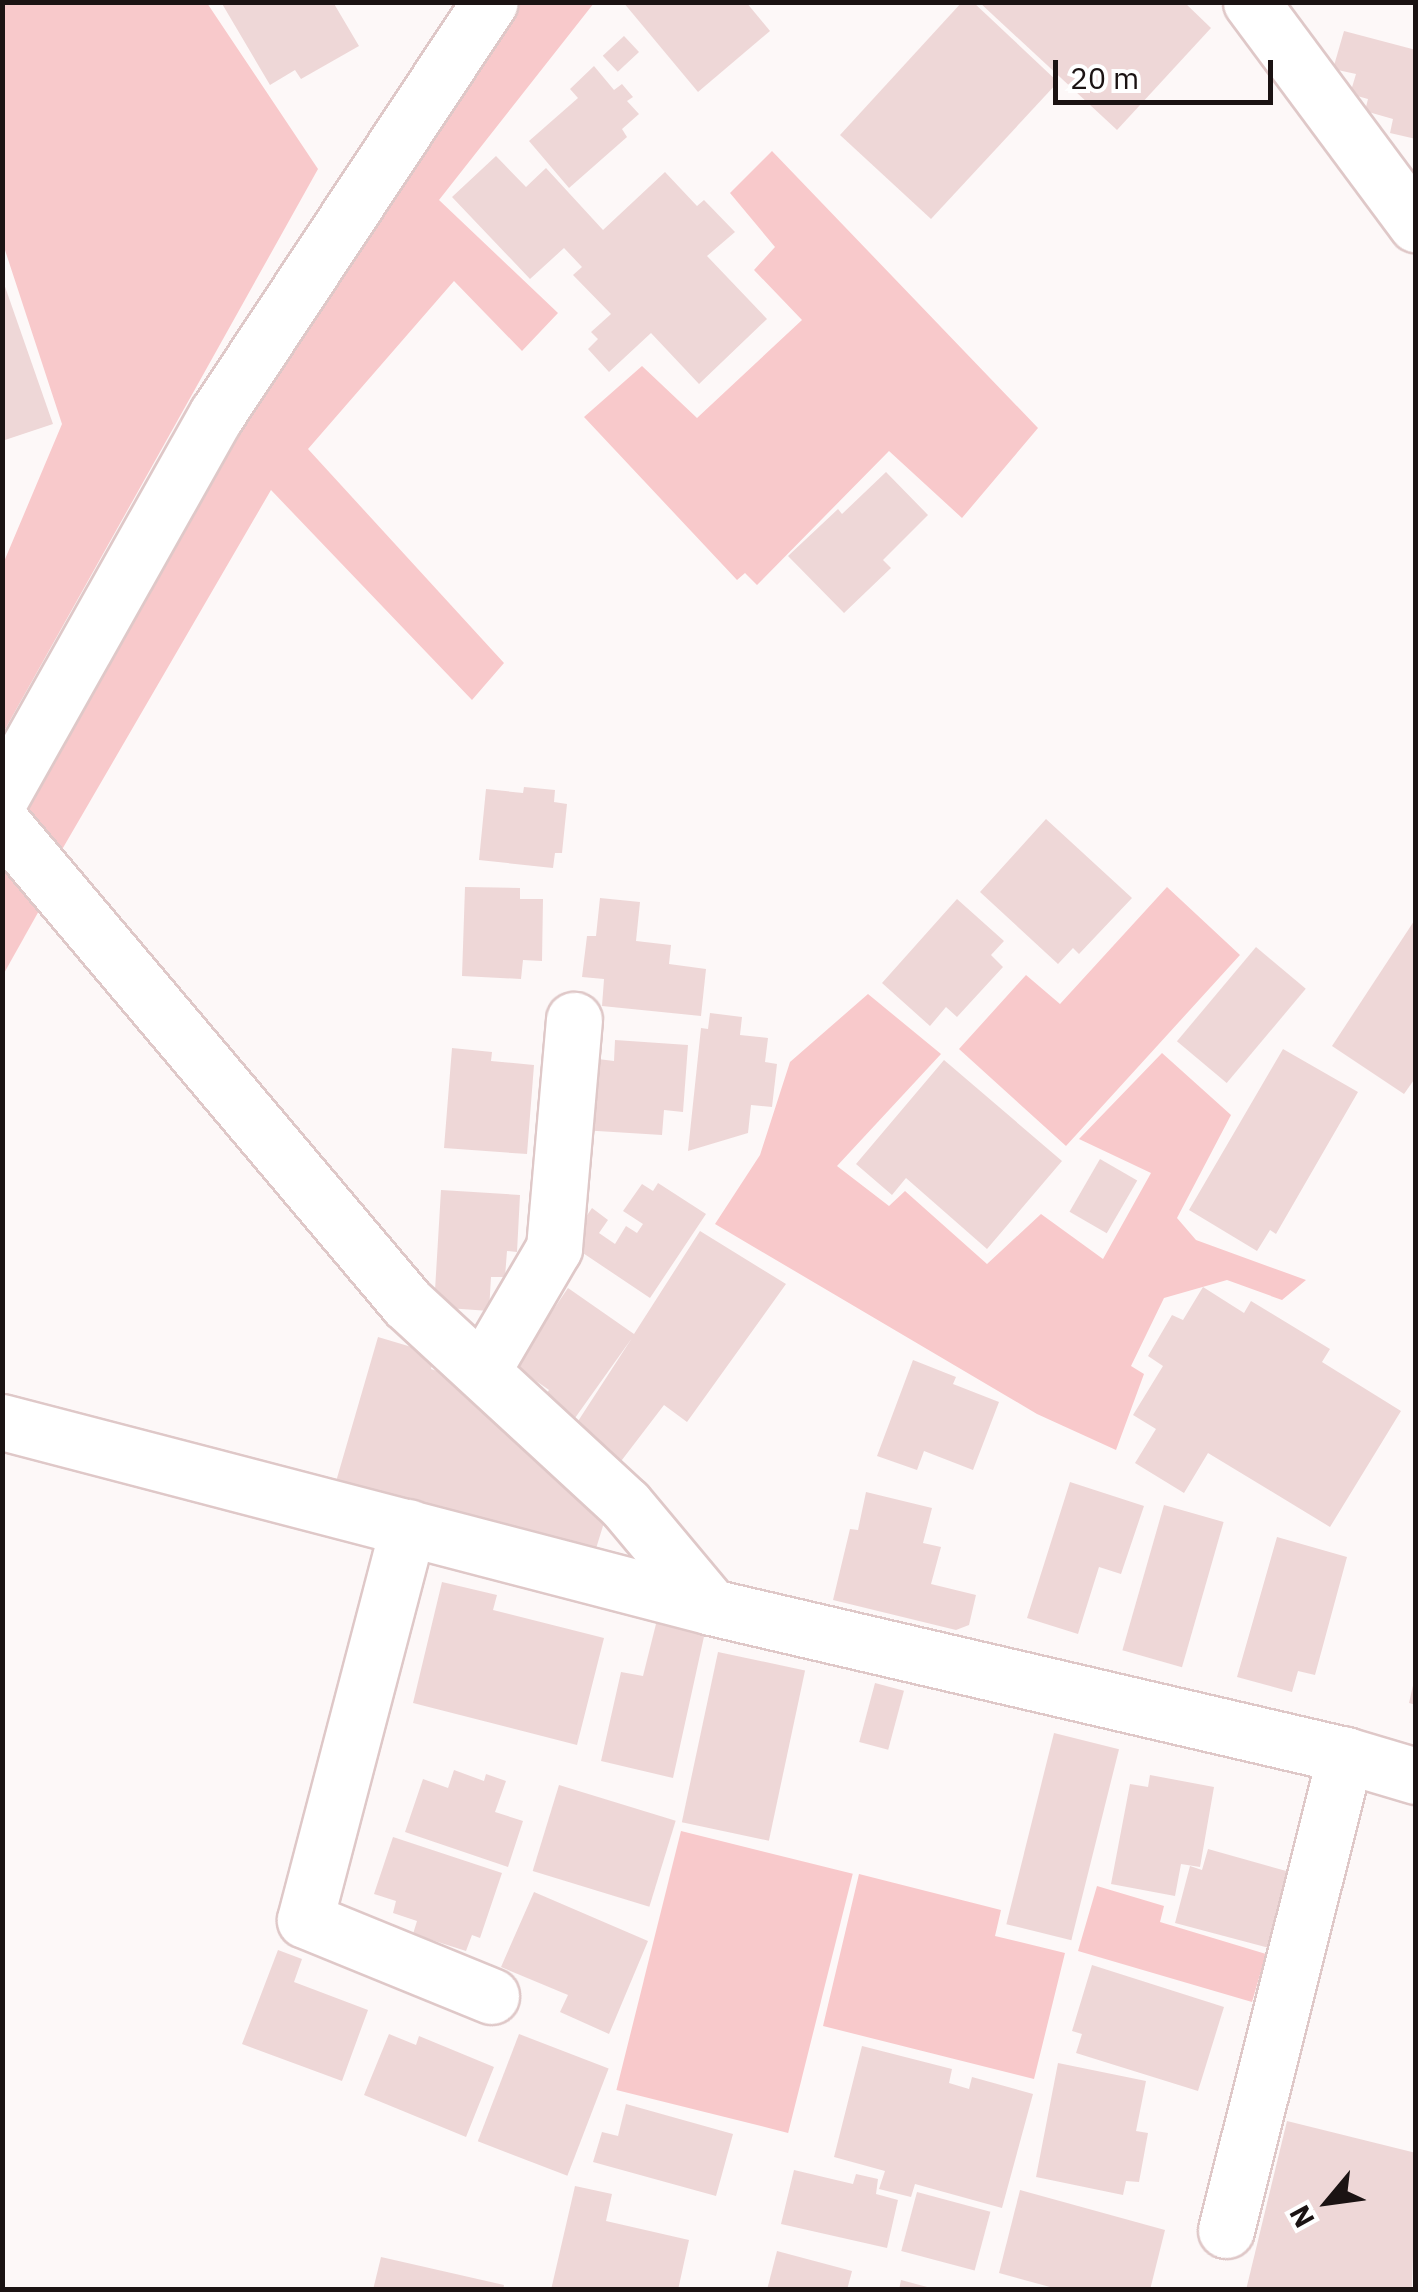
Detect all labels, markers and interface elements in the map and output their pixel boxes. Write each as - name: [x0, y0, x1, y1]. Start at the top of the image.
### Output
- scale bar: [1058, 40, 1278, 102]
- text: 20 m: [1070, 58, 1139, 97]
- north arrow: [1278, 2152, 1378, 2252]
- text: N: [1280, 2199, 1322, 2235]

